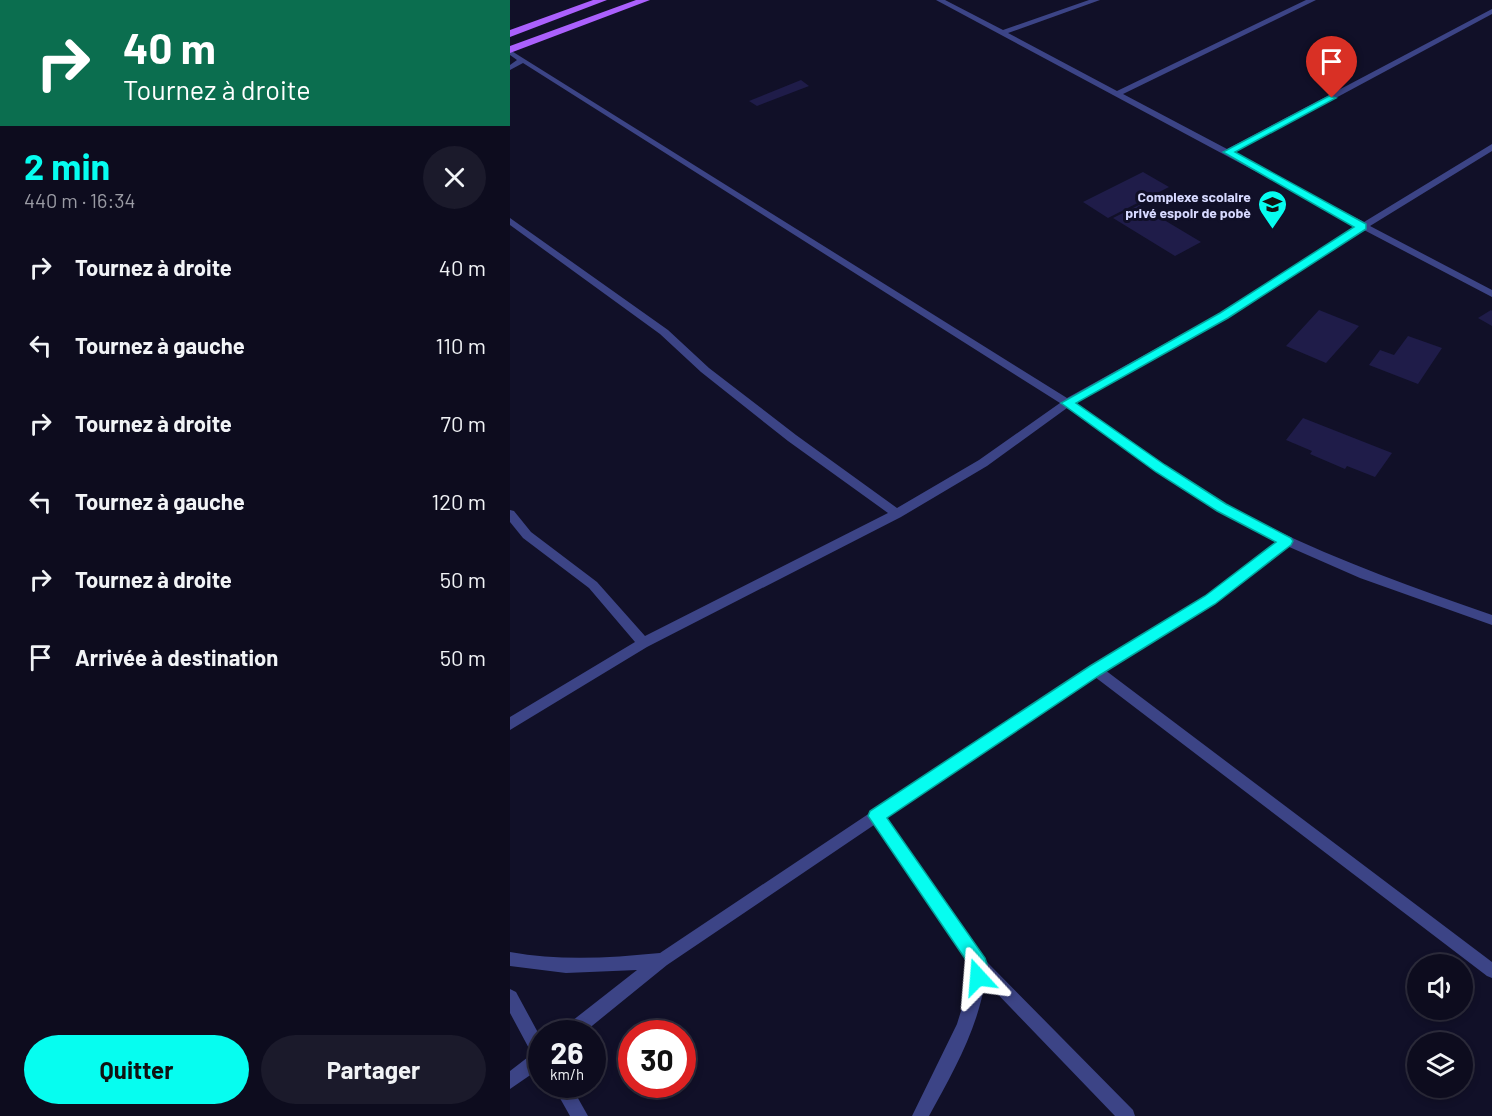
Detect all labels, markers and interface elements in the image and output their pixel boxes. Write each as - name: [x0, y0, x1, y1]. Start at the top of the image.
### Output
- text: 40 m: [123, 22, 216, 72]
- icon: right: [24, 24, 102, 102]
- pin: [1306, 36, 1357, 98]
- icon: arrive: [1315, 45, 1348, 78]
- text: Tournez à droite: [123, 73, 311, 105]
- text: 2 min: [24, 144, 110, 187]
- button: close: [423, 146, 486, 209]
- text: 440 m · 16:34: [24, 188, 135, 212]
- place label: Complexe scolaire privé espoir de pobè: [1125, 188, 1251, 221]
- school or university icon: Complexe scolaire privé espoir de pobè: [1256, 188, 1288, 230]
- icon: right: [24, 251, 57, 284]
- text: Tournez à droite: [75, 254, 232, 280]
- text: 40 m: [439, 254, 486, 280]
- icon: left: [24, 329, 57, 362]
- text: Tournez à gauche: [75, 332, 245, 358]
- text: 110 m: [436, 332, 486, 358]
- icon: right: [24, 407, 57, 440]
- text: Tournez à droite: [75, 410, 232, 436]
- text: 70 m: [441, 410, 486, 436]
- icon: left: [24, 485, 57, 518]
- text: Tournez à gauche: [75, 488, 245, 514]
- text: 120 m: [431, 488, 486, 514]
- icon: right: [24, 563, 57, 596]
- text: Tournez à droite: [75, 566, 232, 592]
- text: 50 m: [440, 566, 486, 592]
- icon: arrive: [24, 641, 57, 674]
- text: Arrivée à destination: [75, 644, 278, 670]
- text: 50 m: [440, 644, 486, 670]
- position arrow: [946, 945, 1010, 1009]
- map controls: [1407, 954, 1473, 1098]
- button: sound: [1407, 954, 1473, 1020]
- speed limit sign: 30: [618, 1020, 696, 1098]
- button: layers: [1407, 1032, 1473, 1098]
- text: 26: [551, 1034, 583, 1070]
- button: Quitter: [24, 1035, 249, 1104]
- button: Partager: [261, 1035, 486, 1104]
- text: km/h: [550, 1065, 584, 1083]

